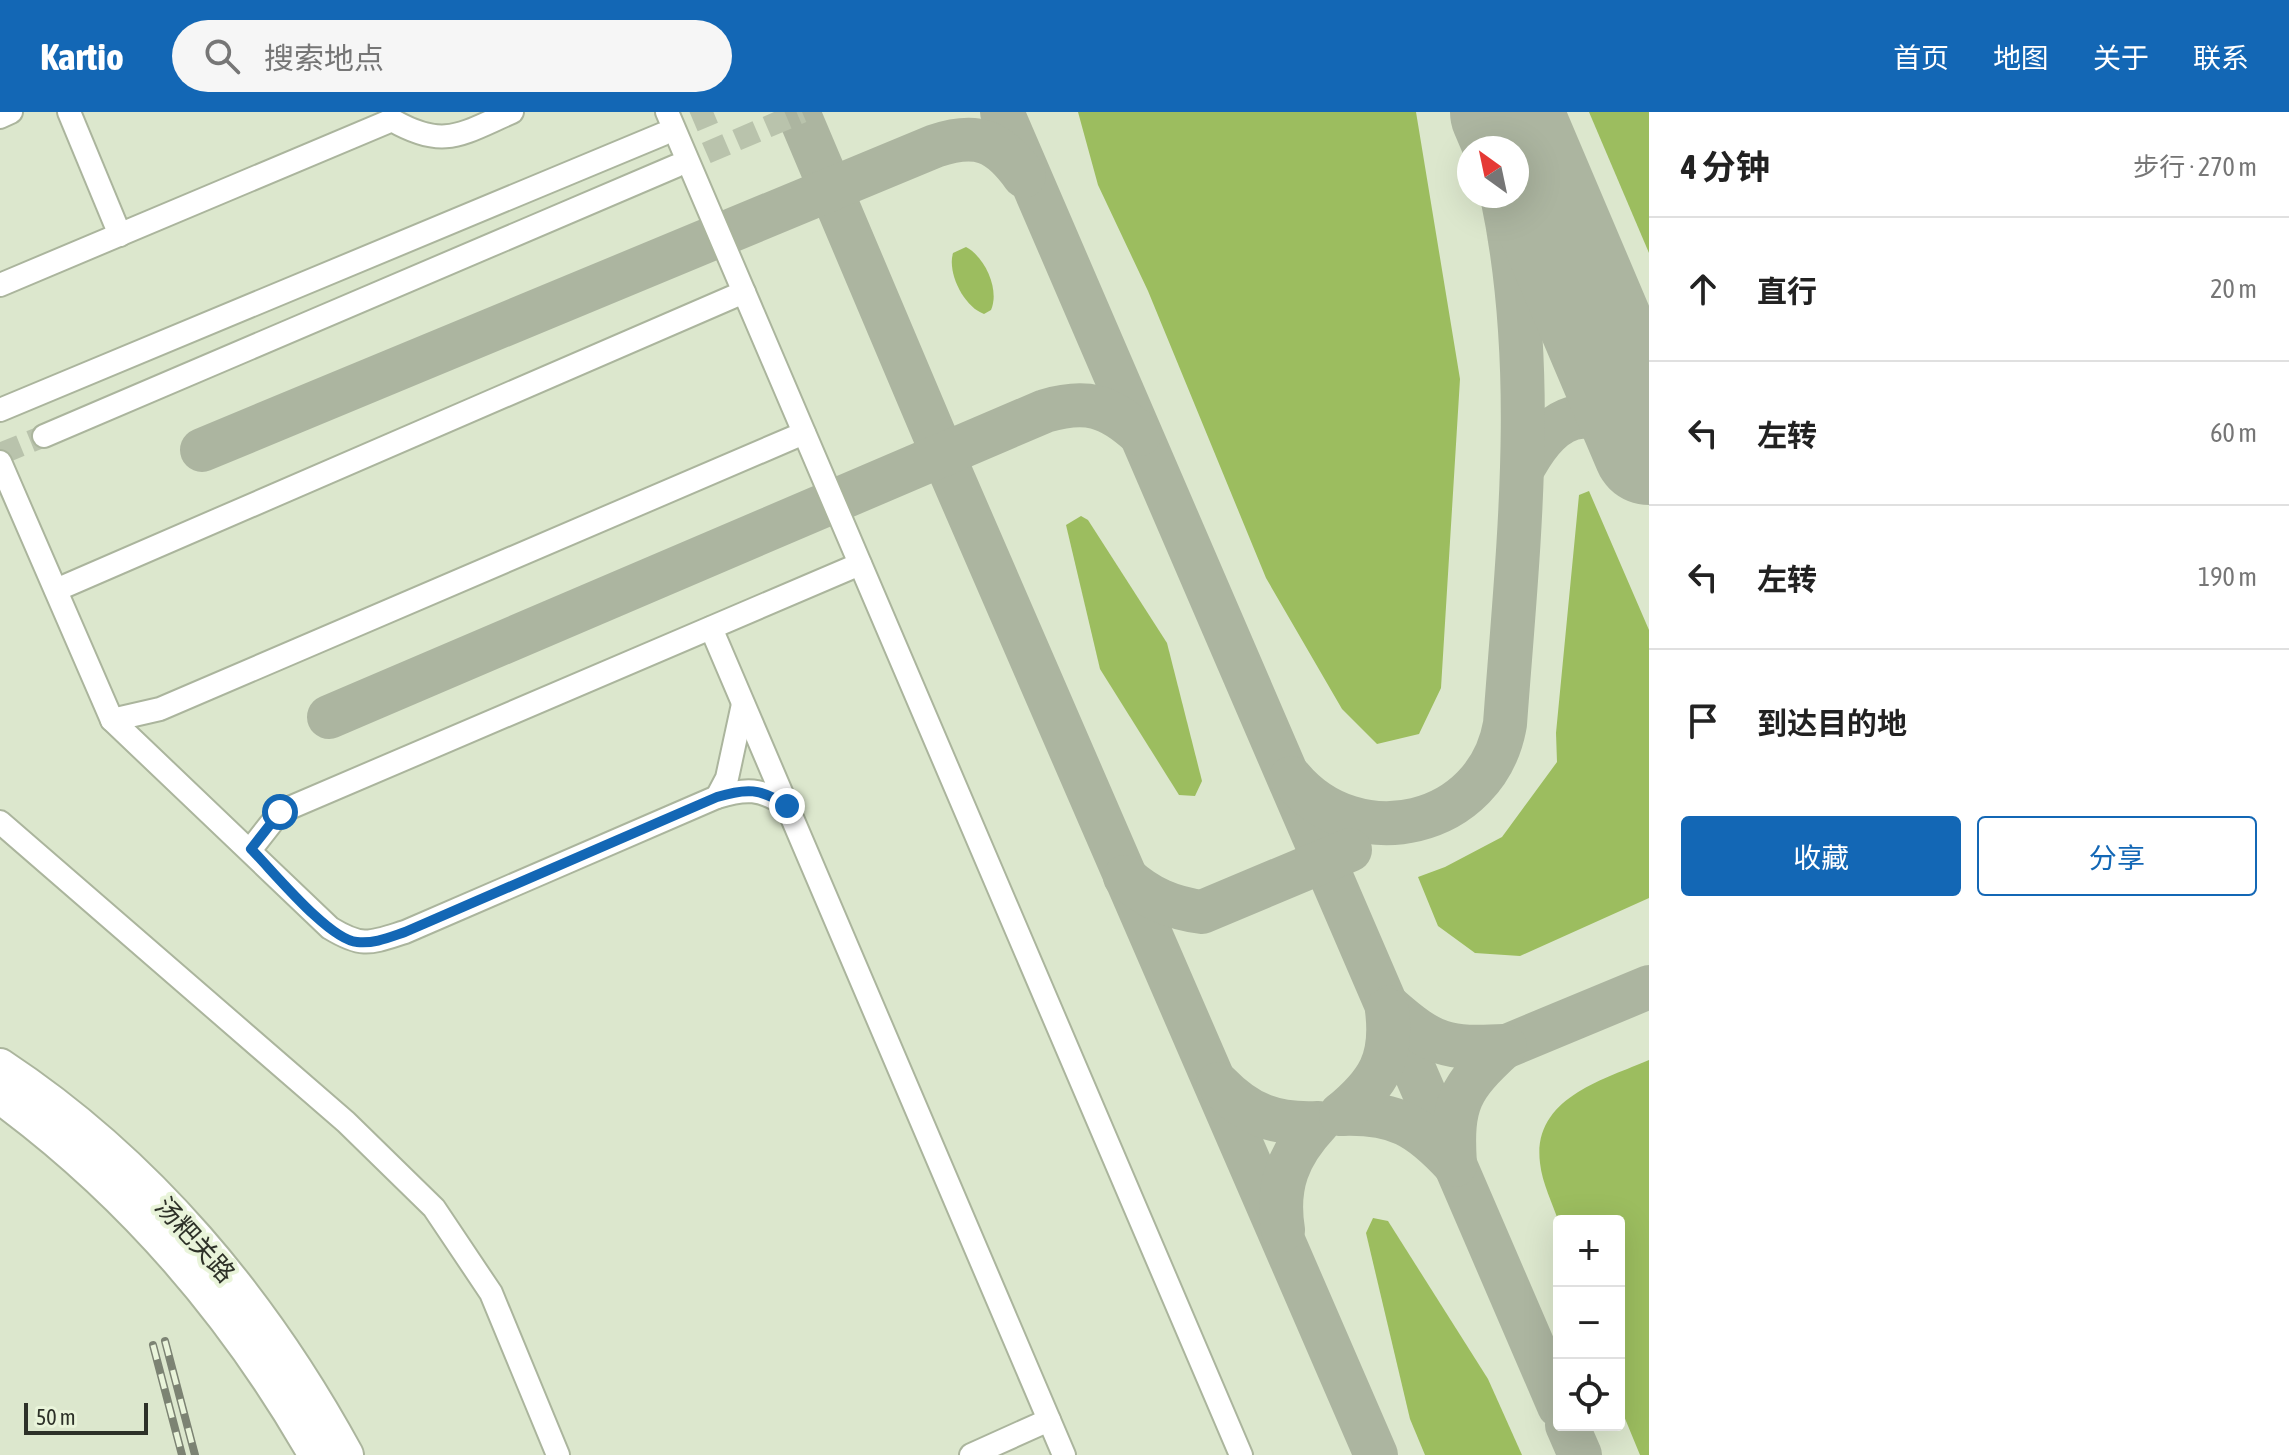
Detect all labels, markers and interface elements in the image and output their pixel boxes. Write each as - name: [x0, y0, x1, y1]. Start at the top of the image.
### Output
- search box: [172, 20, 732, 92]
- icon: search: [200, 34, 244, 78]
- text: Kartio: [40, 35, 124, 78]
- text: 搜索地点: [264, 41, 384, 75]
- text: 首页: [1893, 42, 1949, 74]
- text: 地图: [1993, 42, 2049, 74]
- text: 关于: [2093, 42, 2149, 74]
- text: 联系: [2193, 42, 2249, 74]
- north arrow: [1457, 136, 1529, 208]
- text: 4 分钟: [1681, 147, 1770, 186]
- text: 步行 · 270 m: [2133, 152, 2257, 182]
- icon: ahead: [1681, 267, 1725, 311]
- text: 直行: [1757, 274, 1817, 308]
- text: 20 m: [2210, 274, 2257, 304]
- icon: left: [1681, 411, 1725, 455]
- text: 左转: [1757, 418, 1817, 452]
- text: 60 m: [2210, 418, 2257, 448]
- icon: left: [1681, 555, 1725, 599]
- text: 左转: [1757, 562, 1817, 596]
- text: 190 m: [2198, 562, 2257, 592]
- icon: arrive: [1681, 699, 1725, 743]
- text: 到达目的地: [1757, 706, 1907, 740]
- route end: [769, 788, 805, 824]
- route start: [262, 794, 298, 830]
- button: 收藏: [1681, 816, 1961, 896]
- button: 分享: [1977, 816, 2257, 896]
- street label: 汤粑关路: [149, 1191, 241, 1289]
- map controls: [1553, 1215, 1625, 1431]
- button: +: [1553, 1215, 1625, 1287]
- button: −: [1553, 1287, 1625, 1359]
- button: locate: [1553, 1359, 1625, 1431]
- scale bar: [24, 1399, 148, 1435]
- text: 50 m: [36, 1404, 76, 1430]

